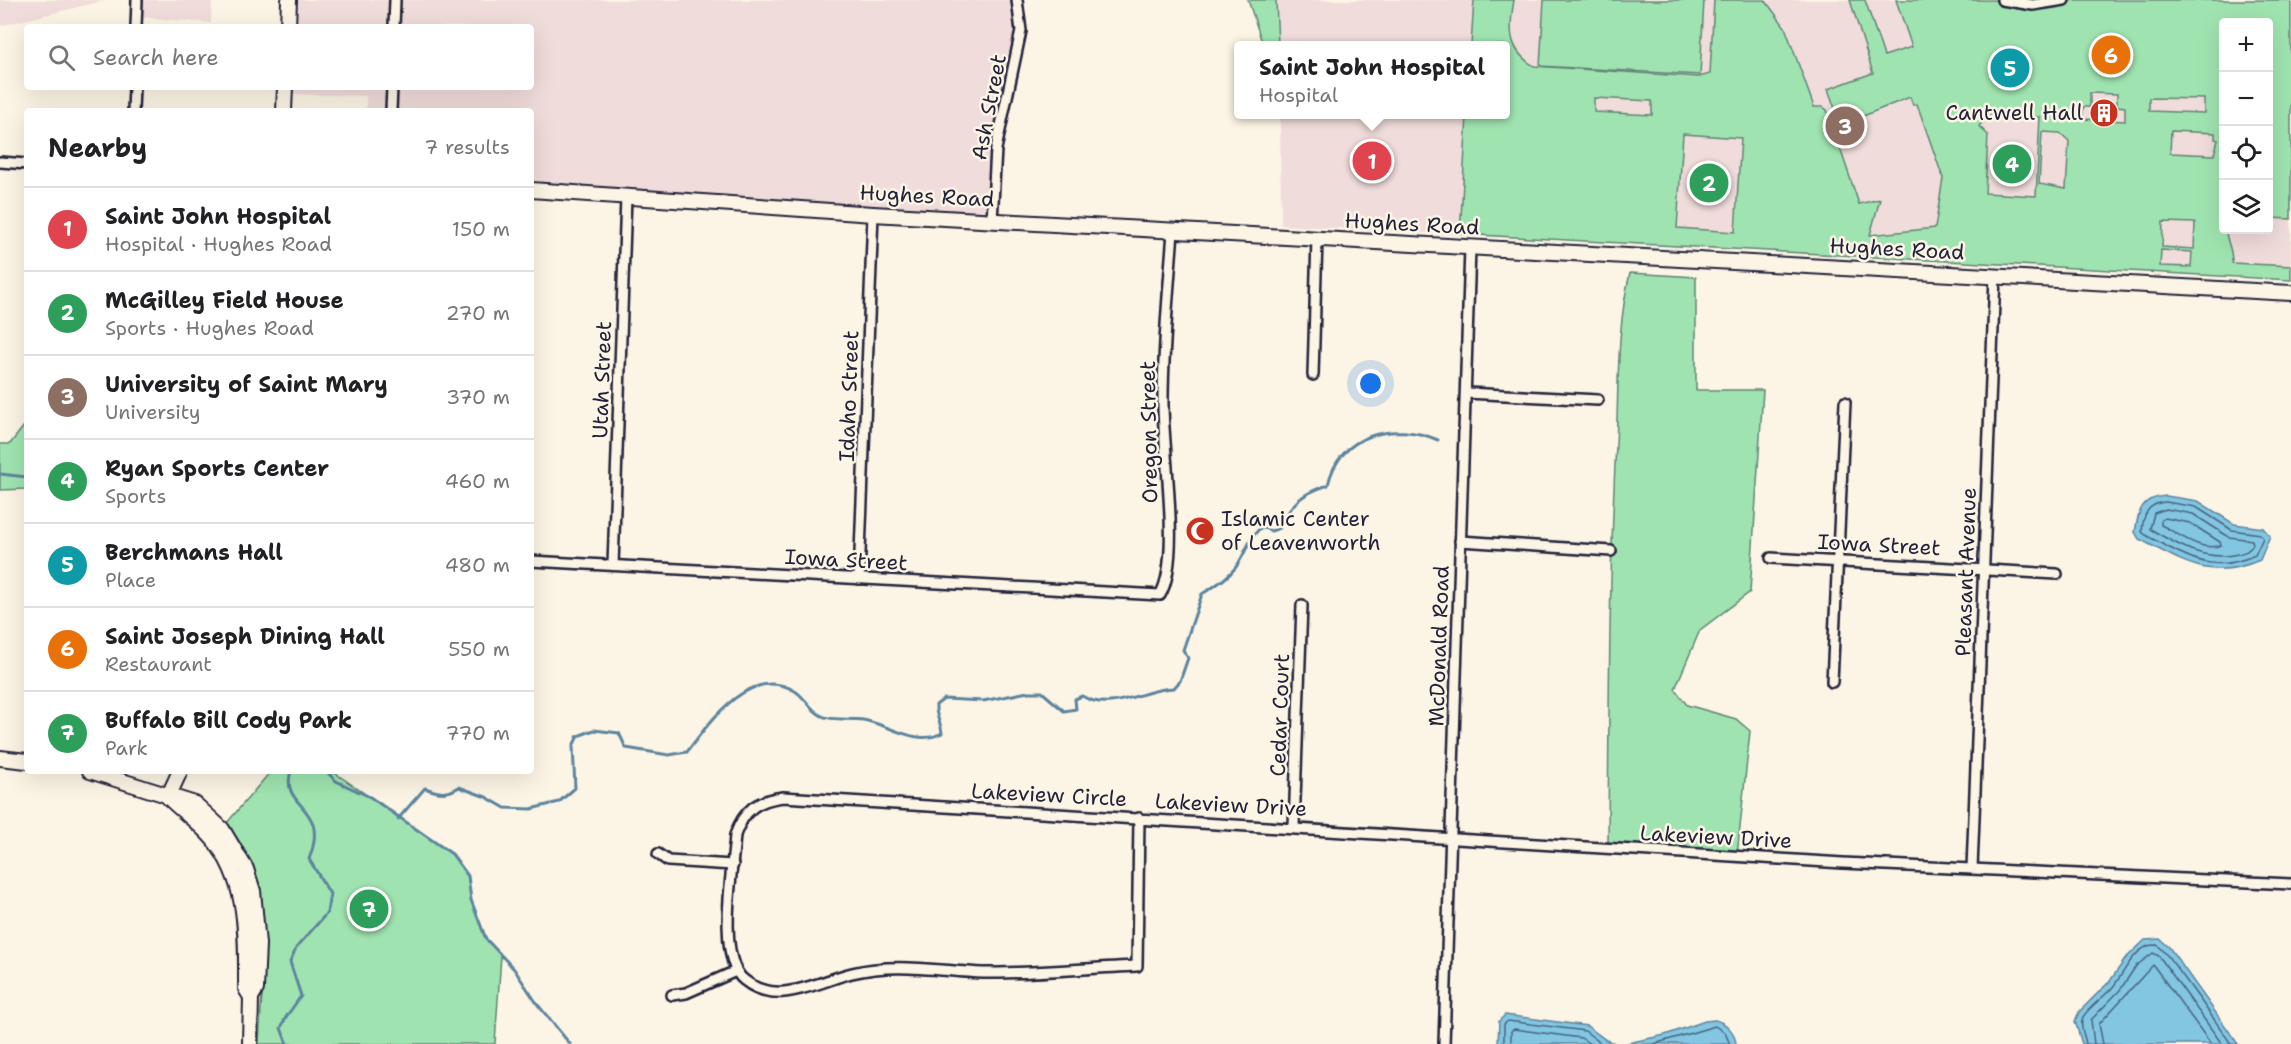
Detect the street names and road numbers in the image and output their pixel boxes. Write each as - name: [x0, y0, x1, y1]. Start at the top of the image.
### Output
- street label: Ash Street: [965, 52, 1013, 162]
- street label: Hughes Road: [859, 178, 995, 214]
- street label: Hughes Road: [1344, 206, 1480, 242]
- street label: Hughes Road: [1829, 231, 1965, 267]
- street label: Utah Street: [586, 321, 618, 439]
- street label: Idaho Street: [833, 330, 865, 462]
- street label: Oregon Street: [1134, 361, 1164, 503]
- street label: Pleasant Avenue: [1949, 487, 1983, 657]
- street label: Iowa Street: [1817, 528, 1941, 562]
- street label: Iowa Street: [784, 543, 908, 577]
- street label: McDonald Road: [1422, 565, 1456, 727]
- street label: Cedar Court: [1264, 653, 1296, 777]
- street label: Lakeview Circle: [970, 777, 1128, 813]
- street label: Lakeview Drive: [1154, 787, 1308, 823]
- street label: Lakeview Drive: [1639, 819, 1793, 855]

